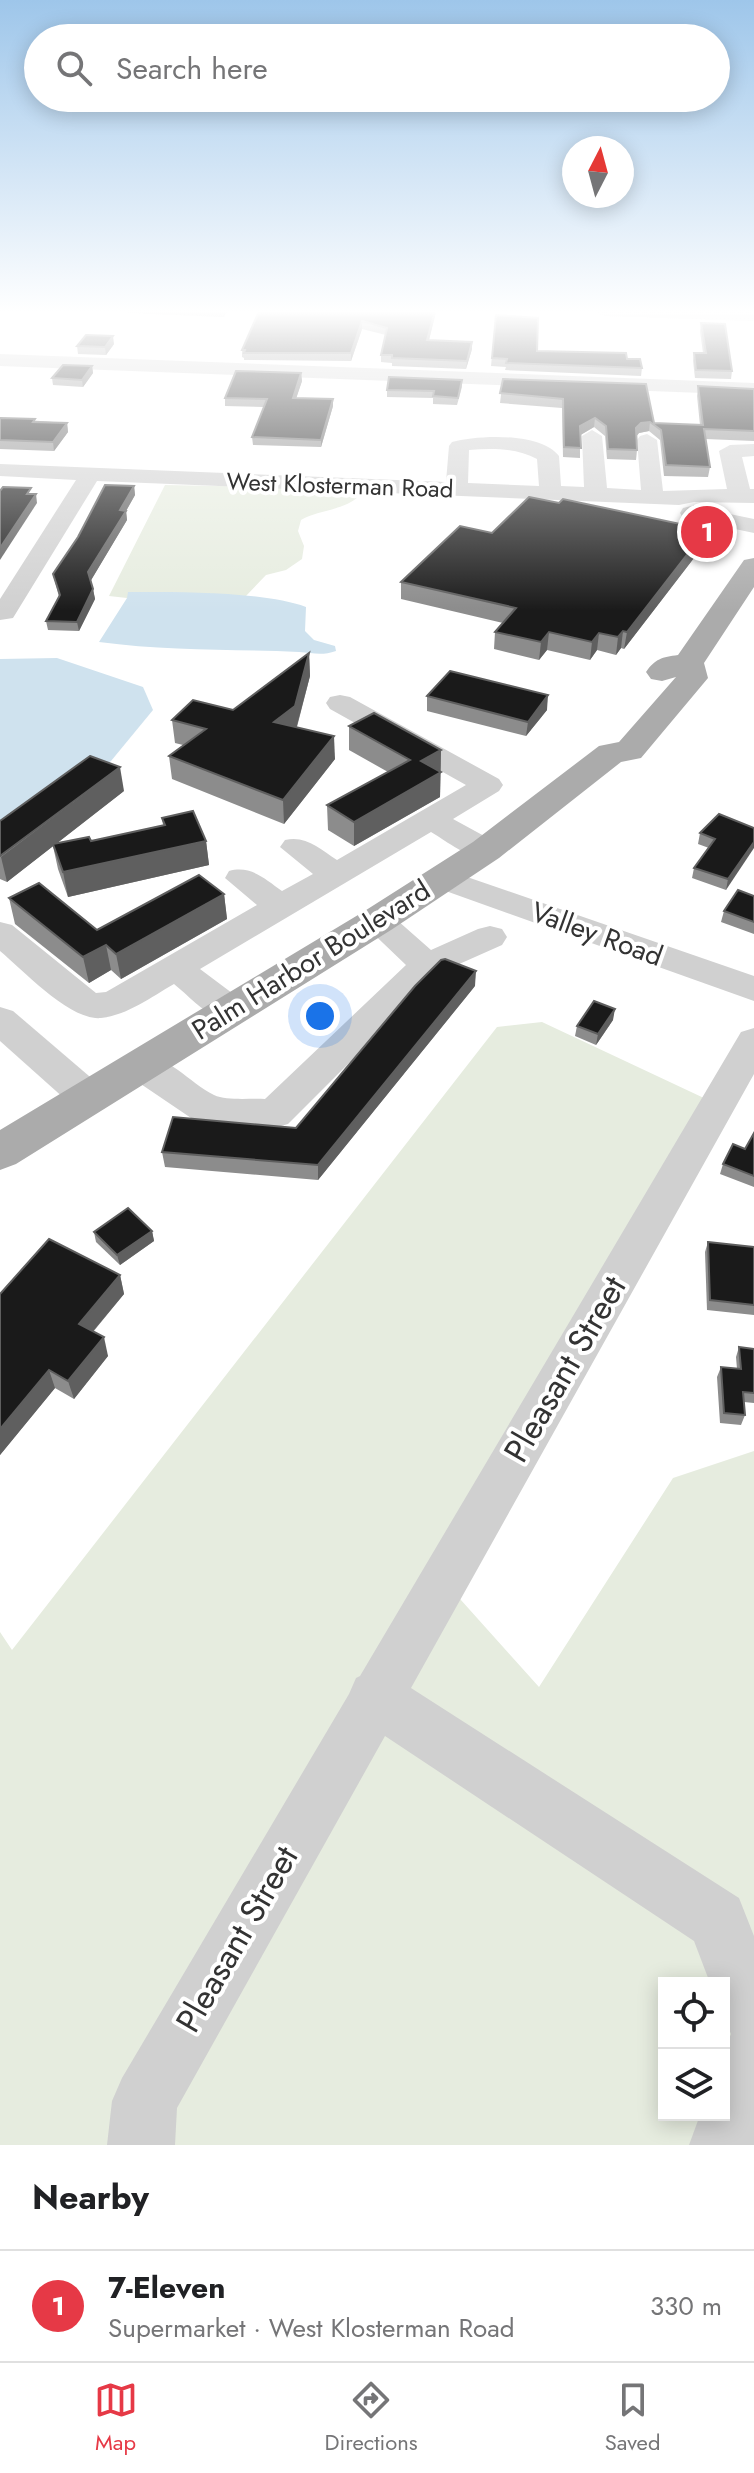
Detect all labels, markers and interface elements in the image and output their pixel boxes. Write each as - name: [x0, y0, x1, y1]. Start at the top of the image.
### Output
- search box: [24, 24, 730, 112]
- icon: search: [52, 46, 96, 90]
- text: Search here: [116, 47, 268, 90]
- north arrow: [562, 136, 634, 208]
- street label: West Klosterman Road: [226, 464, 454, 506]
- pin: 1: [681, 502, 733, 562]
- street label: Palm Harbor Boulevard: [184, 870, 438, 1050]
- street label: Valley Road: [526, 891, 668, 977]
- your location: [300, 996, 340, 1036]
- street label: Pleasant Street: [492, 1267, 638, 1471]
- street label: Pleasant Street: [164, 1837, 310, 2041]
- map controls: [658, 1977, 730, 2121]
- button: locate: [658, 1977, 730, 2049]
- button: layers: [658, 2049, 730, 2121]
- text: Nearby: [32, 2173, 149, 2222]
- text: 7-Eleven: [108, 2266, 225, 2309]
- text: 1: [51, 2287, 65, 2325]
- text: 330 m: [650, 2287, 722, 2325]
- text: Supermarket · West Klosterman Road: [108, 2309, 515, 2347]
- tab: Map: [94, 2378, 138, 2458]
- tab: Directions: [325, 2378, 418, 2458]
- tab: Saved: [605, 2378, 660, 2458]

